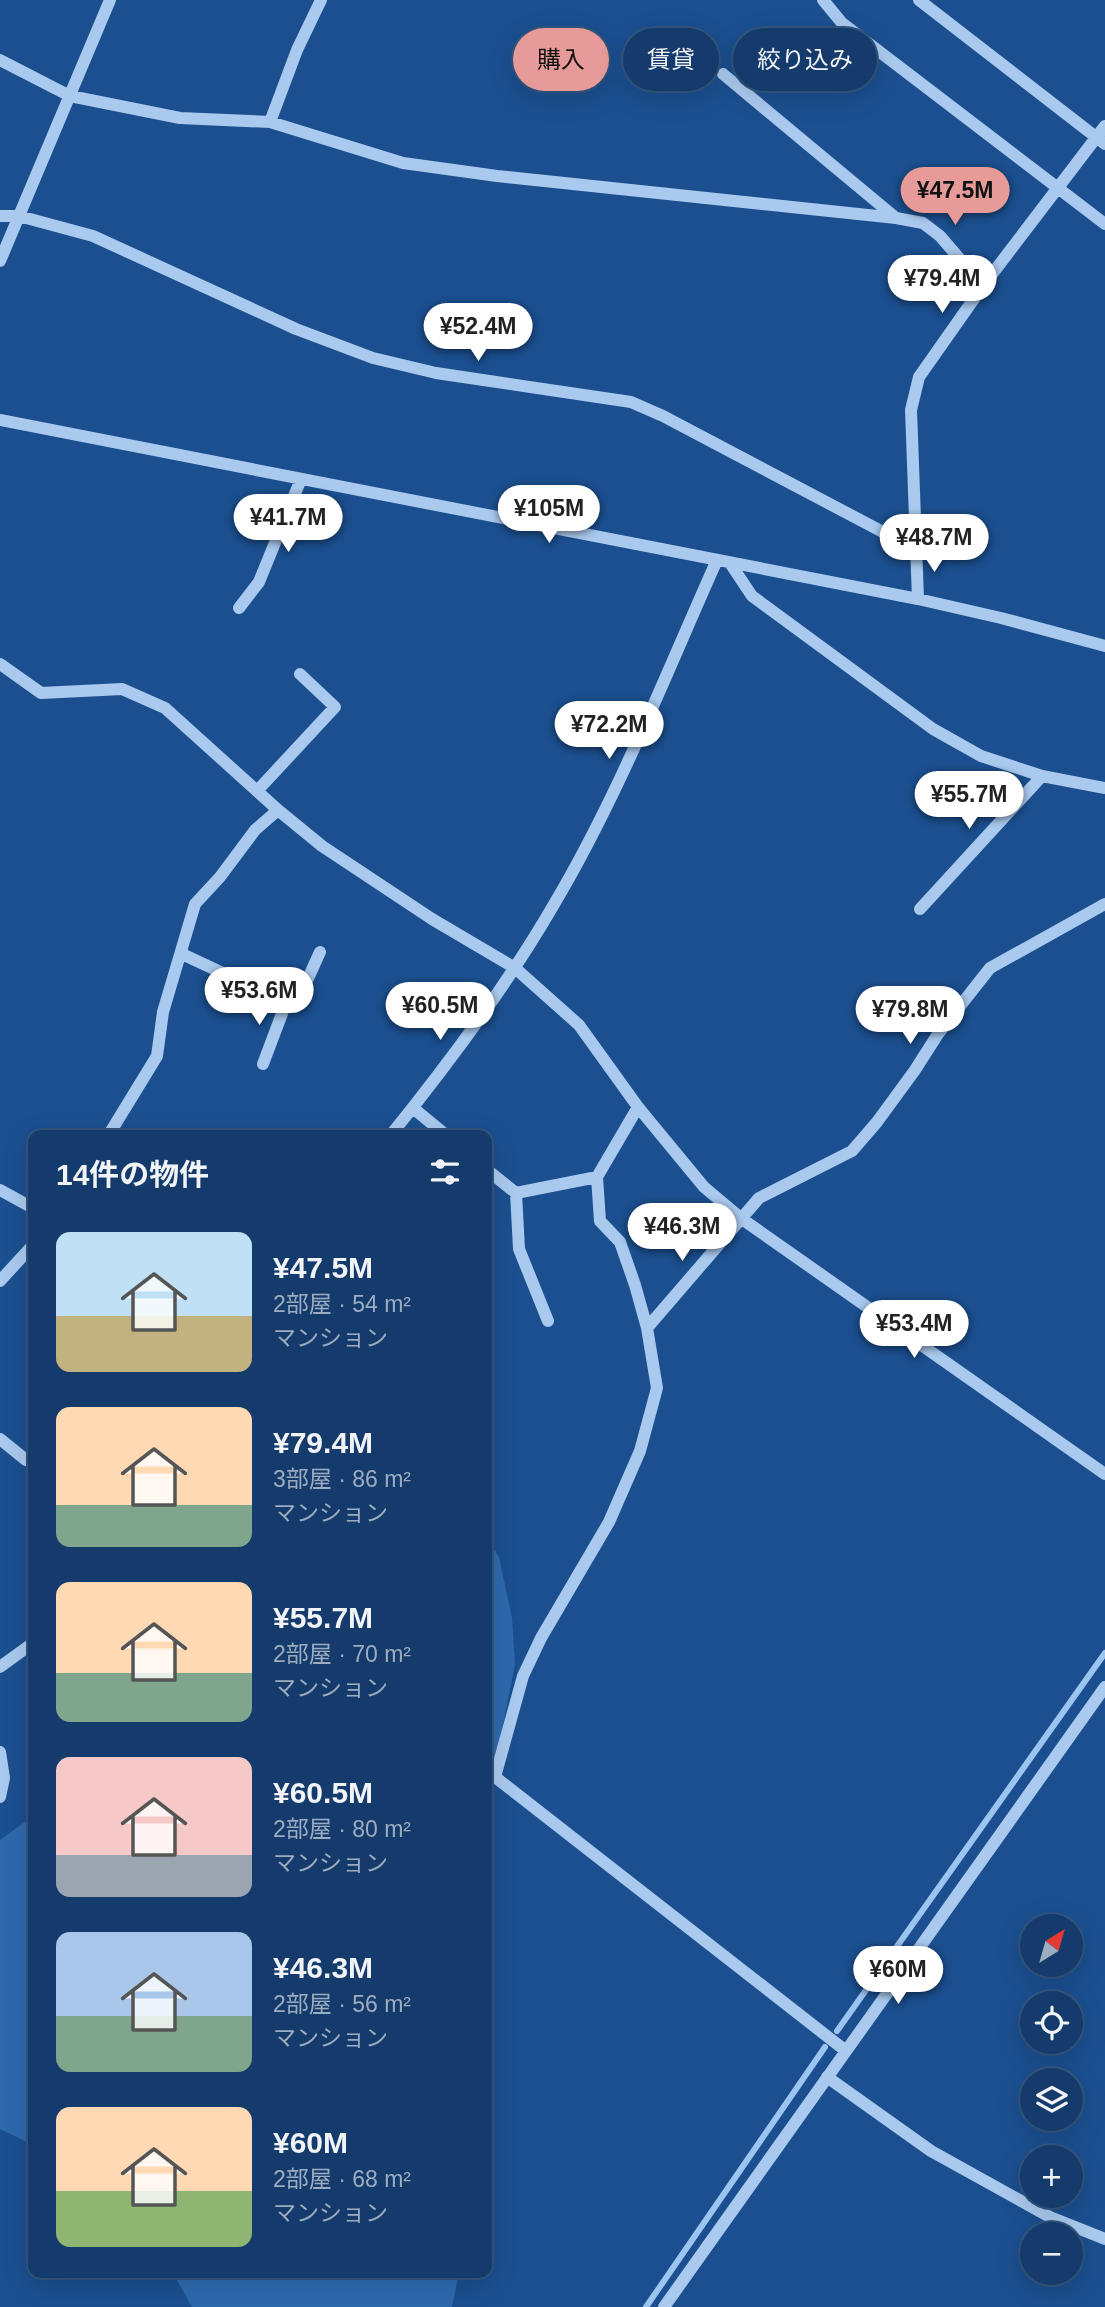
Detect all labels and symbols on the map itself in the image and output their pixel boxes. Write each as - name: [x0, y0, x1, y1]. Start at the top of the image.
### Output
- pin: ¥47.5M: [898, 168, 1012, 227]
- pin: ¥79.4M: [885, 256, 999, 315]
- pin: ¥52.4M: [421, 304, 535, 363]
- pin: ¥105M: [500, 486, 598, 545]
- pin: ¥41.7M: [231, 494, 345, 554]
- pin: ¥48.7M: [877, 514, 991, 574]
- pin: ¥72.2M: [552, 702, 666, 761]
- pin: ¥55.7M: [912, 772, 1026, 831]
- pin: ¥53.6M: [202, 968, 316, 1027]
- pin: ¥60.5M: [383, 982, 497, 1042]
- pin: ¥79.8M: [853, 986, 967, 1046]
- pin: ¥46.3M: [625, 1204, 739, 1263]
- pin: ¥53.4M: [857, 1300, 971, 1360]
- north arrow: [1020, 1914, 1083, 1978]
- pin: ¥60M: [857, 1946, 939, 2006]

